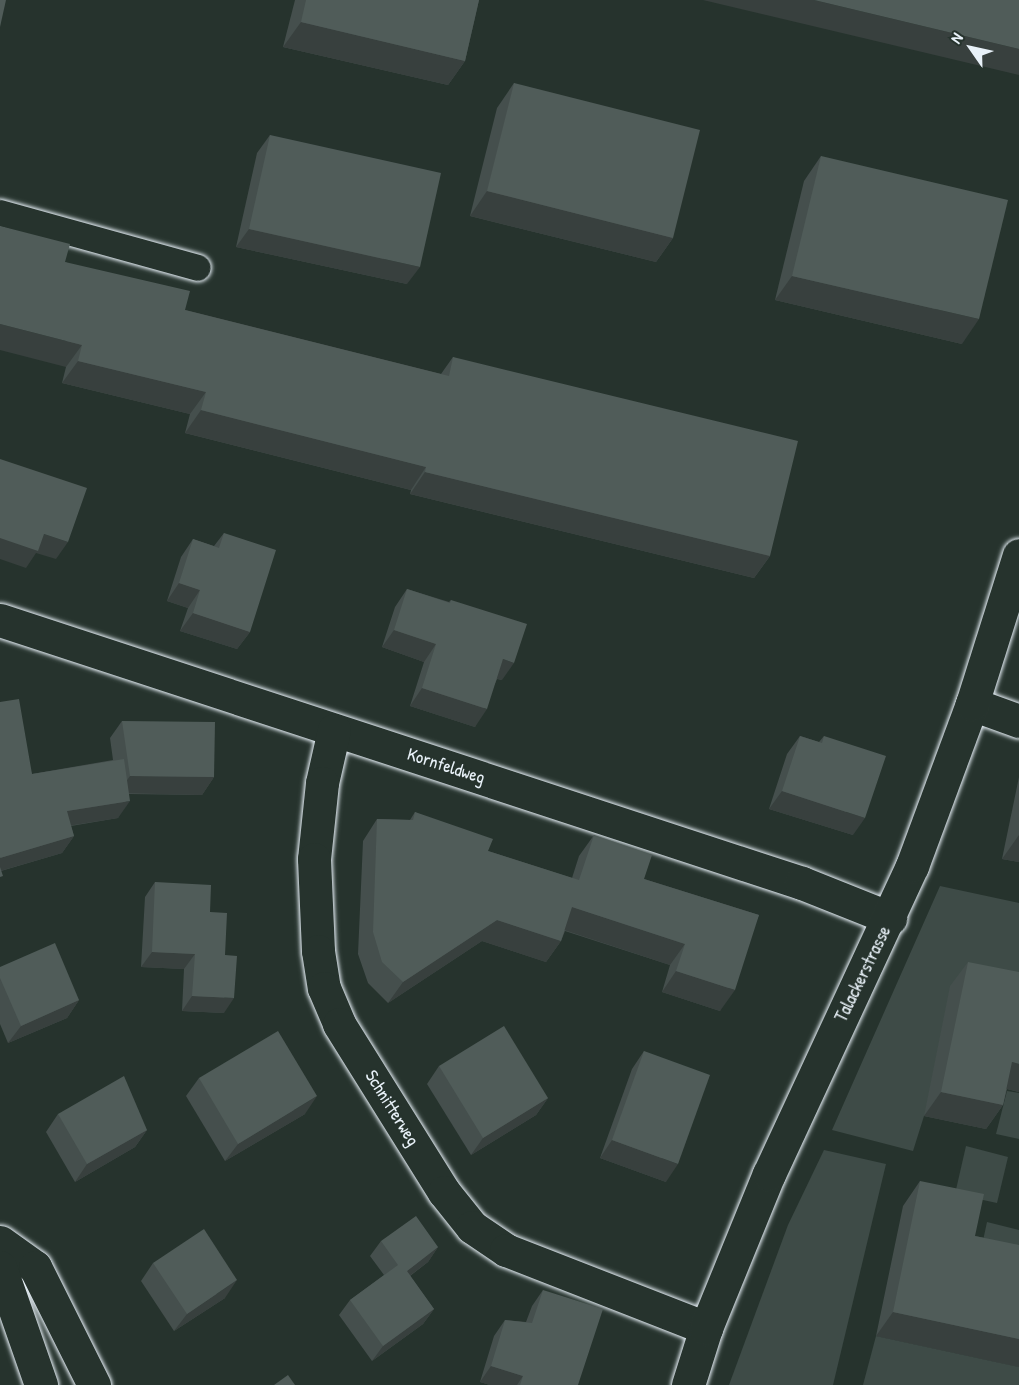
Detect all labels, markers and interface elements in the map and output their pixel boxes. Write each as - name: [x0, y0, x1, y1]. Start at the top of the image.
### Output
- north arrow: [941, 18, 1001, 78]
- text: N: [945, 28, 968, 48]
- street label: Kornfeldweg: [404, 743, 488, 789]
- street label: Talackerstrasse: [830, 923, 896, 1025]
- street label: Schnitterweg: [360, 1066, 424, 1150]

